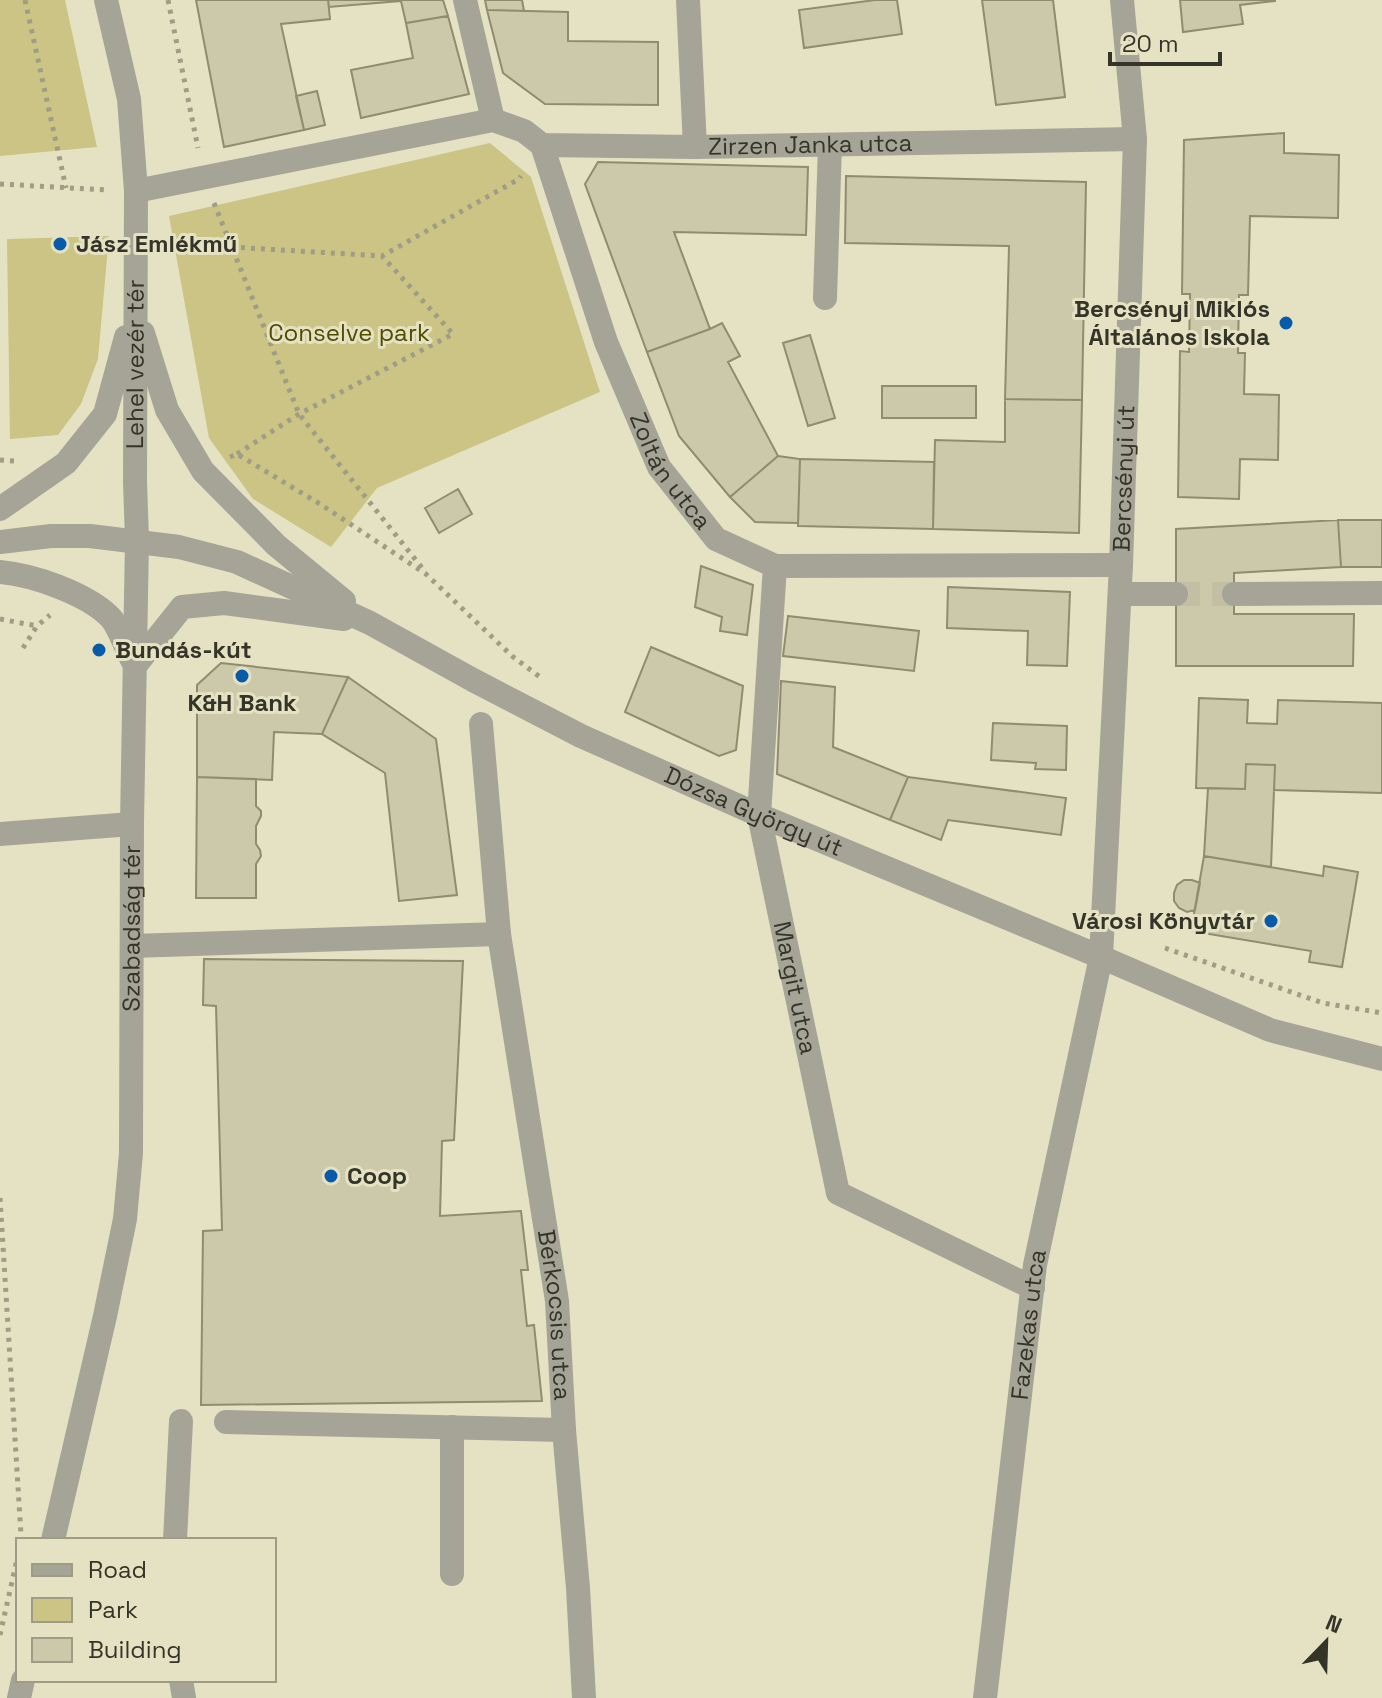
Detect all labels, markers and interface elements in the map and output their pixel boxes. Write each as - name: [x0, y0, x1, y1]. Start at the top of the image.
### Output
- scale bar: [1110, 16, 1220, 66]
- text: 20 m: [1122, 28, 1179, 59]
- street label: Zirzen Janka utca: [708, 127, 913, 162]
- place label: Jász Emlékmű: [76, 228, 237, 259]
- marker: Jász Emlékmű: [51, 235, 69, 253]
- street label: Lehel vezér tér: [119, 279, 151, 449]
- place label: Bercsényi Miklós Általános Iskola: [1074, 293, 1270, 352]
- marker: Bercsényi Miklós Általános Iskola: [1277, 314, 1295, 332]
- park label: Conselve park: [268, 317, 430, 348]
- street label: Bercsényi út: [1105, 404, 1141, 552]
- street label: Zoltán utca: [623, 408, 719, 536]
- place label: Bundás-kút: [115, 634, 252, 665]
- marker: Bundás-kút: [90, 641, 108, 659]
- marker: K&H Bank: [233, 667, 251, 685]
- place label: K&H Bank: [187, 687, 297, 718]
- street label: Dózsa György út: [660, 759, 848, 863]
- street label: Szabadság tér: [115, 845, 147, 1012]
- place label: Városi Könyvtár: [1072, 905, 1255, 936]
- marker: Városi Könyvtár: [1262, 912, 1280, 930]
- street label: Margit utca: [767, 918, 825, 1057]
- place label: Coop: [347, 1160, 407, 1191]
- marker: Coop: [322, 1167, 340, 1185]
- street label: Bérkocsis utca: [531, 1227, 578, 1401]
- street label: Fazekas utca: [1004, 1246, 1053, 1401]
- legend: [16, 1538, 276, 1682]
- text: Road: [88, 1554, 147, 1585]
- text: Park: [88, 1594, 138, 1625]
- north arrow: [1286, 1602, 1366, 1682]
- text: N: [1322, 1608, 1346, 1639]
- text: Building: [88, 1634, 182, 1665]

